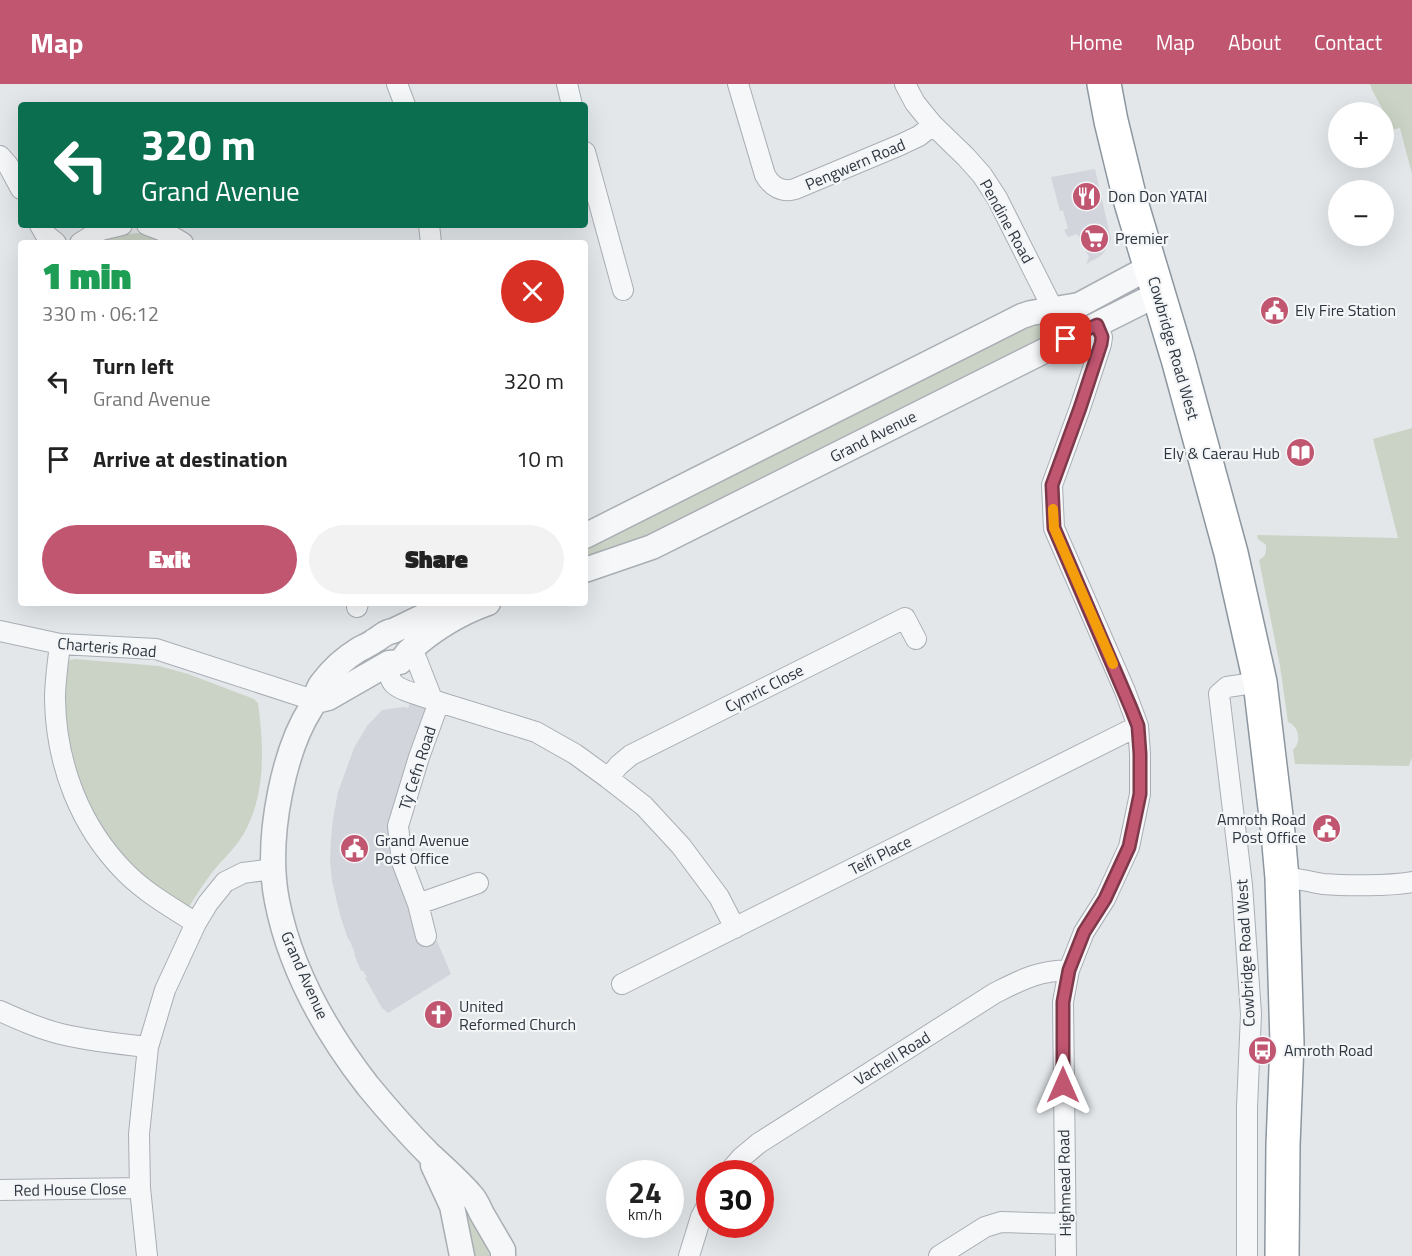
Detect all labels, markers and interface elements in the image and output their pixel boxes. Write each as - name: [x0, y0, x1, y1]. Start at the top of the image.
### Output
- text: Map: [30, 21, 84, 64]
- text: Home: [1069, 26, 1123, 58]
- text: Map: [1156, 26, 1195, 58]
- text: About: [1228, 26, 1281, 58]
- text: Contact: [1314, 26, 1382, 58]
- map controls: [1328, 102, 1394, 246]
- button: +: [1328, 102, 1394, 168]
- text: 320 m: [141, 112, 256, 176]
- icon: left: [42, 126, 120, 204]
- street label: Pengwern Road: [801, 132, 909, 196]
- text: Grand Avenue: [141, 170, 300, 211]
- street label: Pendine Road: [974, 175, 1040, 267]
- restaurant icon: Don Don YATAI: [1071, 180, 1103, 212]
- button: −: [1328, 180, 1394, 246]
- place label: Don Don YATAI: [1108, 184, 1208, 208]
- supermarket icon: Premier: [1078, 222, 1110, 254]
- place label: Premier: [1115, 226, 1169, 250]
- text: 1 min: [42, 248, 131, 303]
- button: close: [501, 260, 564, 323]
- street label: Cowbridge Road West: [1142, 274, 1206, 423]
- public building icon: Ely Fire Station: [1258, 294, 1290, 326]
- text: 330 m · 06:12: [42, 298, 159, 329]
- place label: Ely Fire Station: [1295, 298, 1396, 322]
- pin: [1040, 313, 1091, 364]
- icon: arrive: [1049, 322, 1082, 355]
- text: Turn left: [93, 349, 174, 383]
- text: 320 m: [504, 364, 564, 398]
- icon: left: [42, 365, 75, 398]
- text: Grand Avenue: [93, 383, 211, 414]
- street label: Grand Avenue: [826, 404, 920, 468]
- library icon: Ely & Caerau Hub: [1285, 437, 1317, 469]
- place label: Ely & Caerau Hub: [1164, 441, 1280, 465]
- text: Arrive at destination: [93, 442, 288, 476]
- text: 10 m: [516, 442, 564, 476]
- icon: arrive: [42, 443, 75, 476]
- button: Exit: [42, 525, 297, 594]
- button: Share: [309, 525, 564, 594]
- street label: Charteris Road: [57, 631, 157, 663]
- street label: Cymric Close: [720, 658, 808, 718]
- street label: Tŷ Cefn Road: [392, 723, 442, 813]
- place label: Amroth Road Post Office: [1217, 807, 1306, 849]
- public building icon: Amroth Road Post Office: [1311, 812, 1343, 844]
- place label: Grand Avenue Post Office: [375, 828, 469, 870]
- street label: Teifi Place: [845, 829, 915, 881]
- public building icon: Grand Avenue Post Office: [338, 833, 370, 865]
- street label: Cowbridge Road West: [1229, 878, 1261, 1028]
- street label: Grand Avenue: [275, 927, 335, 1023]
- place label: United Reformed Church: [459, 994, 576, 1036]
- church icon: United Reformed Church: [422, 999, 454, 1031]
- street label: Vachell Road: [849, 1025, 935, 1091]
- bus stop icon: Amroth Road: [1247, 1034, 1279, 1066]
- place label: Amroth Road: [1284, 1038, 1373, 1062]
- position arrow: [1031, 1053, 1095, 1117]
- street label: Highmead Road: [1051, 1129, 1077, 1237]
- speed limit sign: 30: [696, 1160, 774, 1238]
- text: 24: [628, 1169, 662, 1215]
- street label: Red House Close: [13, 1176, 127, 1202]
- text: km/h: [628, 1203, 662, 1226]

